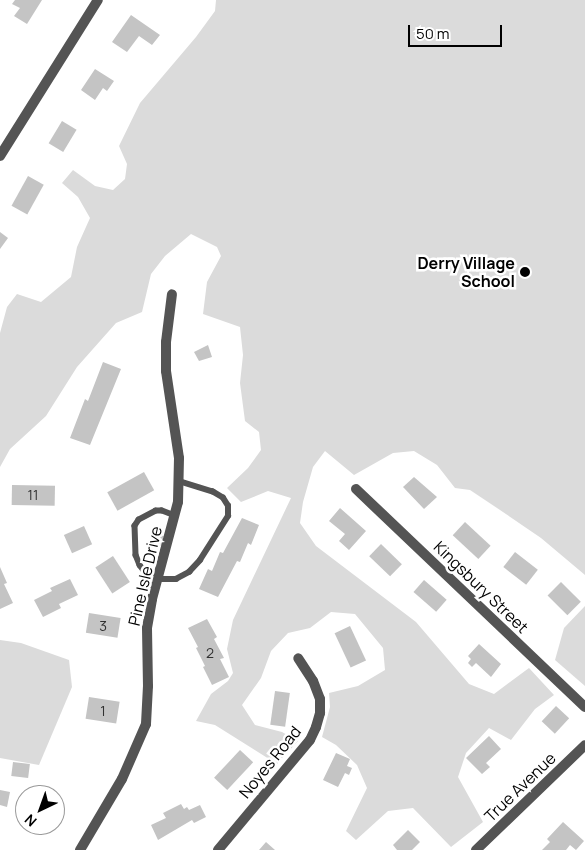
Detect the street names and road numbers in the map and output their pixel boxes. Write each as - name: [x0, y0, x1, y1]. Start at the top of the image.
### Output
- street label: Pine Isle Drive: [124, 525, 166, 627]
- street label: Kingsbury Street: [430, 537, 532, 637]
- street label: Noyes Road: [235, 722, 305, 802]
- street label: True Avenue: [480, 748, 560, 826]

